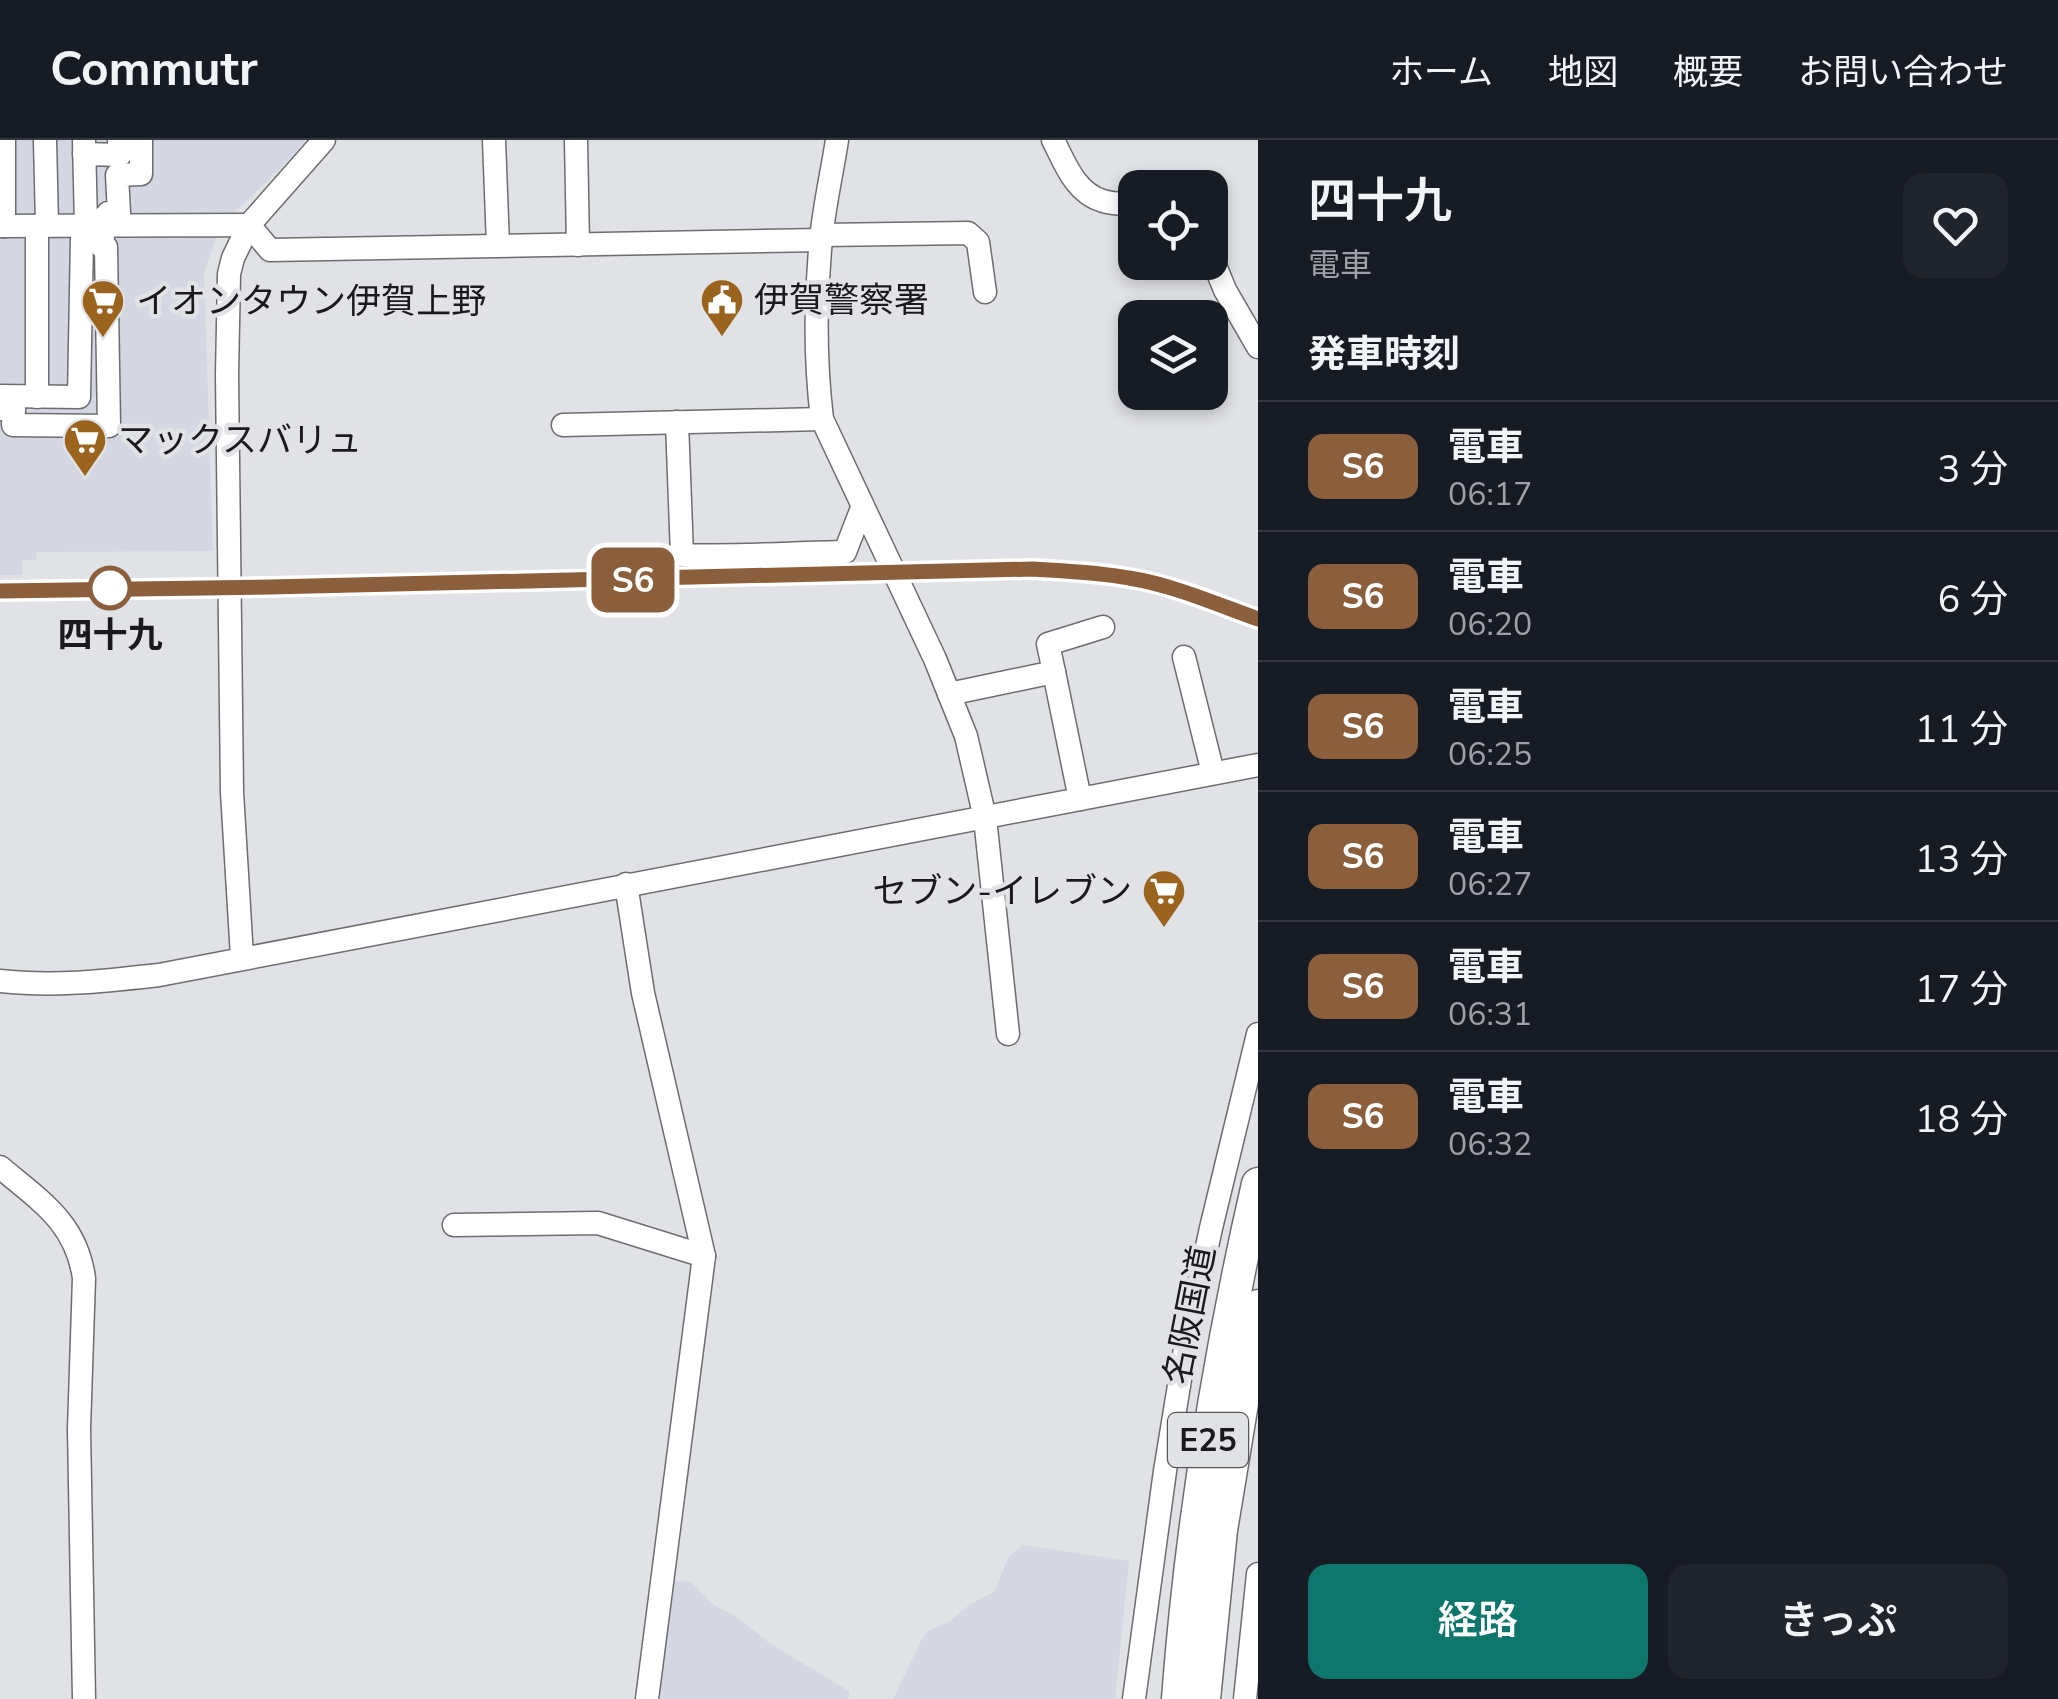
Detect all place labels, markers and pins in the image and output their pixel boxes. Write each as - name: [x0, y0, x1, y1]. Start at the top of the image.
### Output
- public building icon: 伊賀警察署: [699, 277, 745, 338]
- place label: 伊賀警察署: [754, 277, 929, 324]
- supermarket icon: イオンタウン伊賀上野: [80, 278, 126, 339]
- place label: イオンタウン伊賀上野: [136, 278, 486, 325]
- supermarket icon: マックスバリュ: [62, 417, 108, 478]
- place label: マックスバリュ: [118, 417, 362, 464]
- marker: 四十九: [89, 567, 131, 609]
- place label: 四十九: [57, 612, 163, 659]
- place label: セブン-イレブン: [872, 868, 1132, 915]
- supermarket icon: セブン-イレブン: [1141, 868, 1187, 929]

